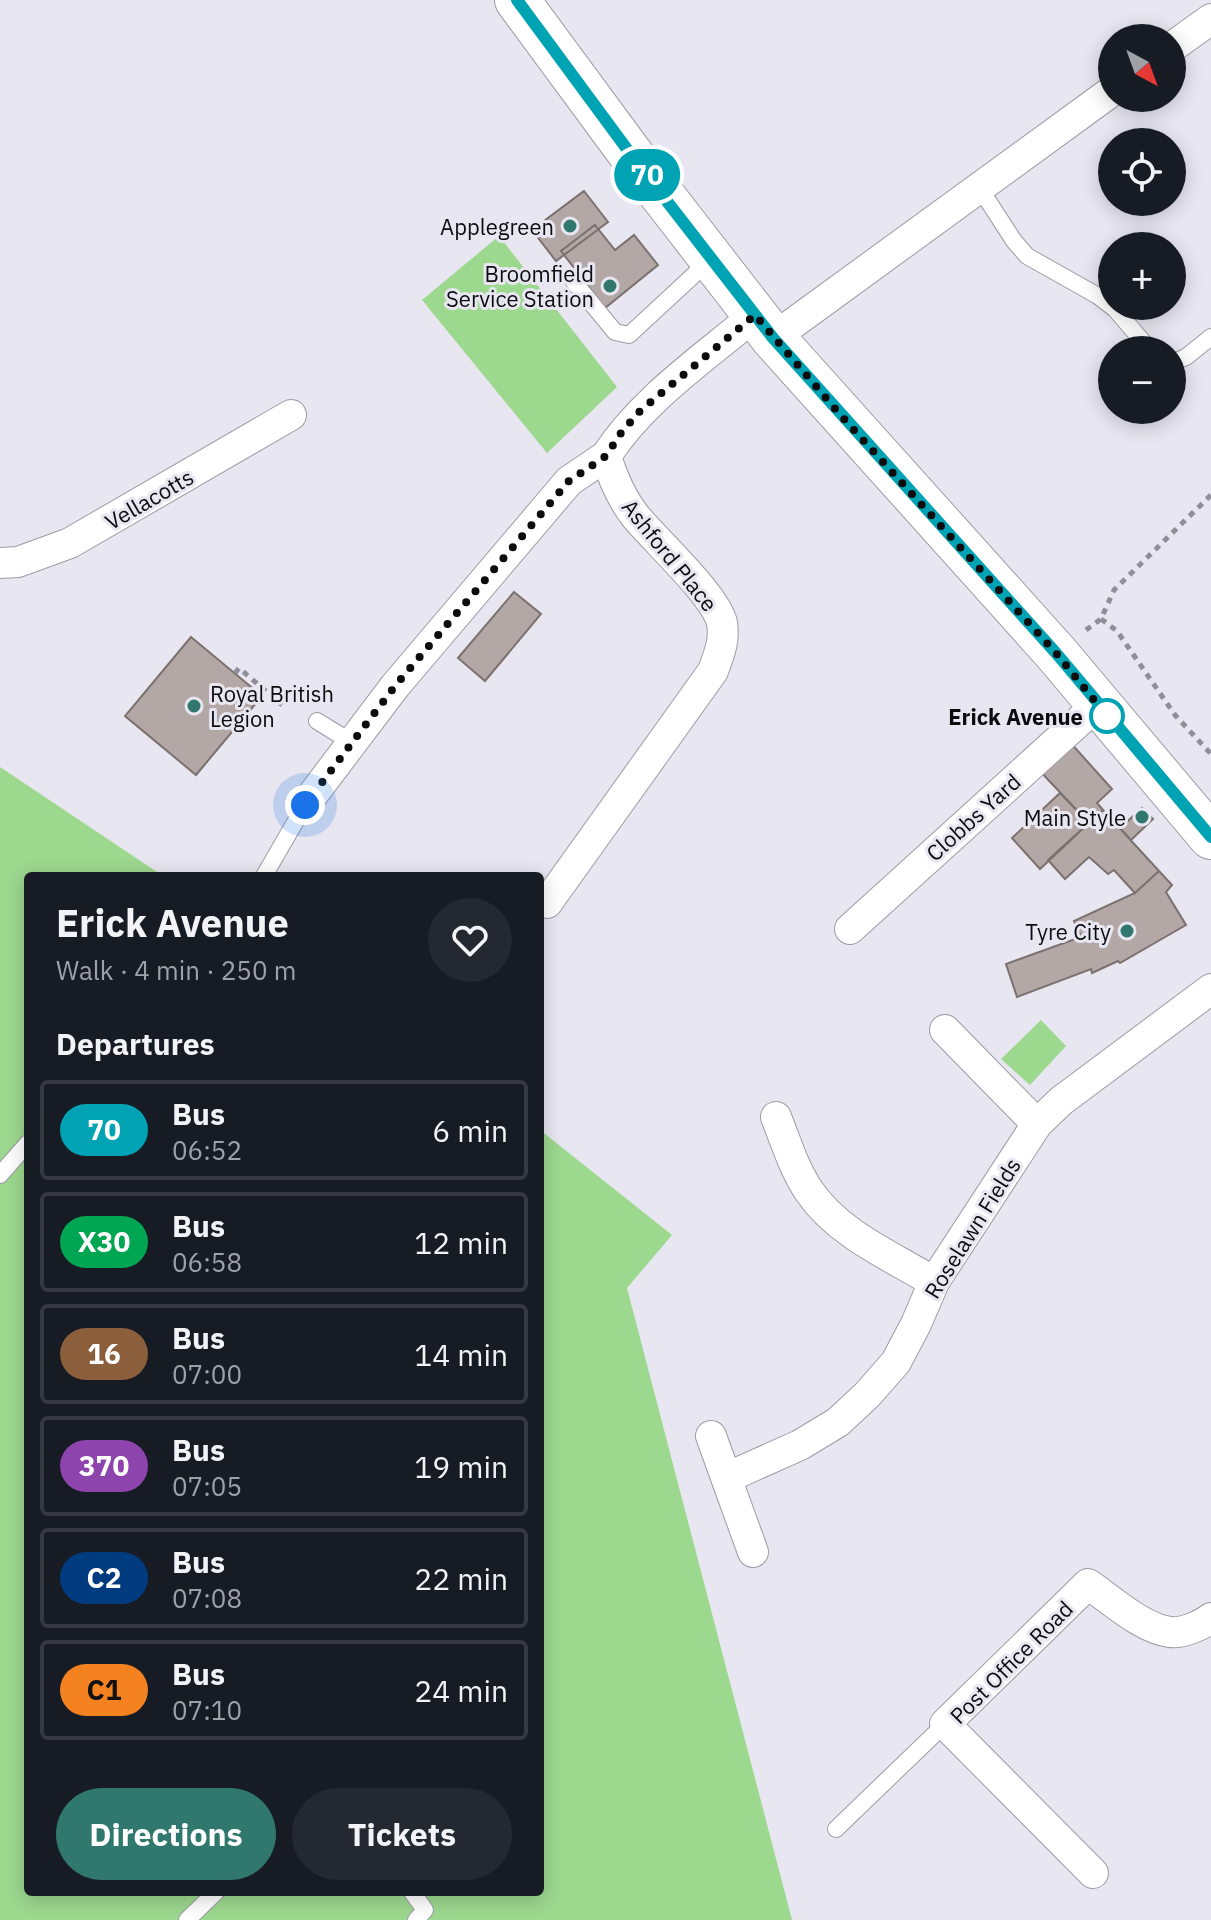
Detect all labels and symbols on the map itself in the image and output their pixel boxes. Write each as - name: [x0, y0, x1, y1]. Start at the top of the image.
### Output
- north arrow: [1098, 24, 1186, 112]
- line badge: 70: [611, 149, 683, 201]
- place label: Applegreen: [440, 212, 554, 241]
- marker: Applegreen: [561, 217, 579, 235]
- place label: Broomfield Service Station: [446, 259, 594, 313]
- marker: Broomfield Service Station: [601, 277, 619, 295]
- street label: Vellacotts: [99, 462, 199, 536]
- street label: Ashford Place: [616, 493, 724, 617]
- place label: Royal British Legion: [210, 679, 334, 733]
- marker: Royal British Legion: [185, 697, 203, 715]
- marker: Erick Avenue: [1090, 699, 1124, 733]
- place label: Erick Avenue: [948, 702, 1083, 731]
- street label: Clobbs Yard: [920, 767, 1026, 867]
- your location: [285, 785, 325, 825]
- place label: Main Style: [1024, 803, 1126, 832]
- marker: Main Style: [1133, 808, 1151, 826]
- place label: Tyre City: [1025, 917, 1111, 946]
- marker: Tyre City: [1118, 922, 1136, 940]
- street label: Roselawn Fields: [917, 1152, 1027, 1304]
- street label: Post Office Road: [943, 1594, 1079, 1730]

